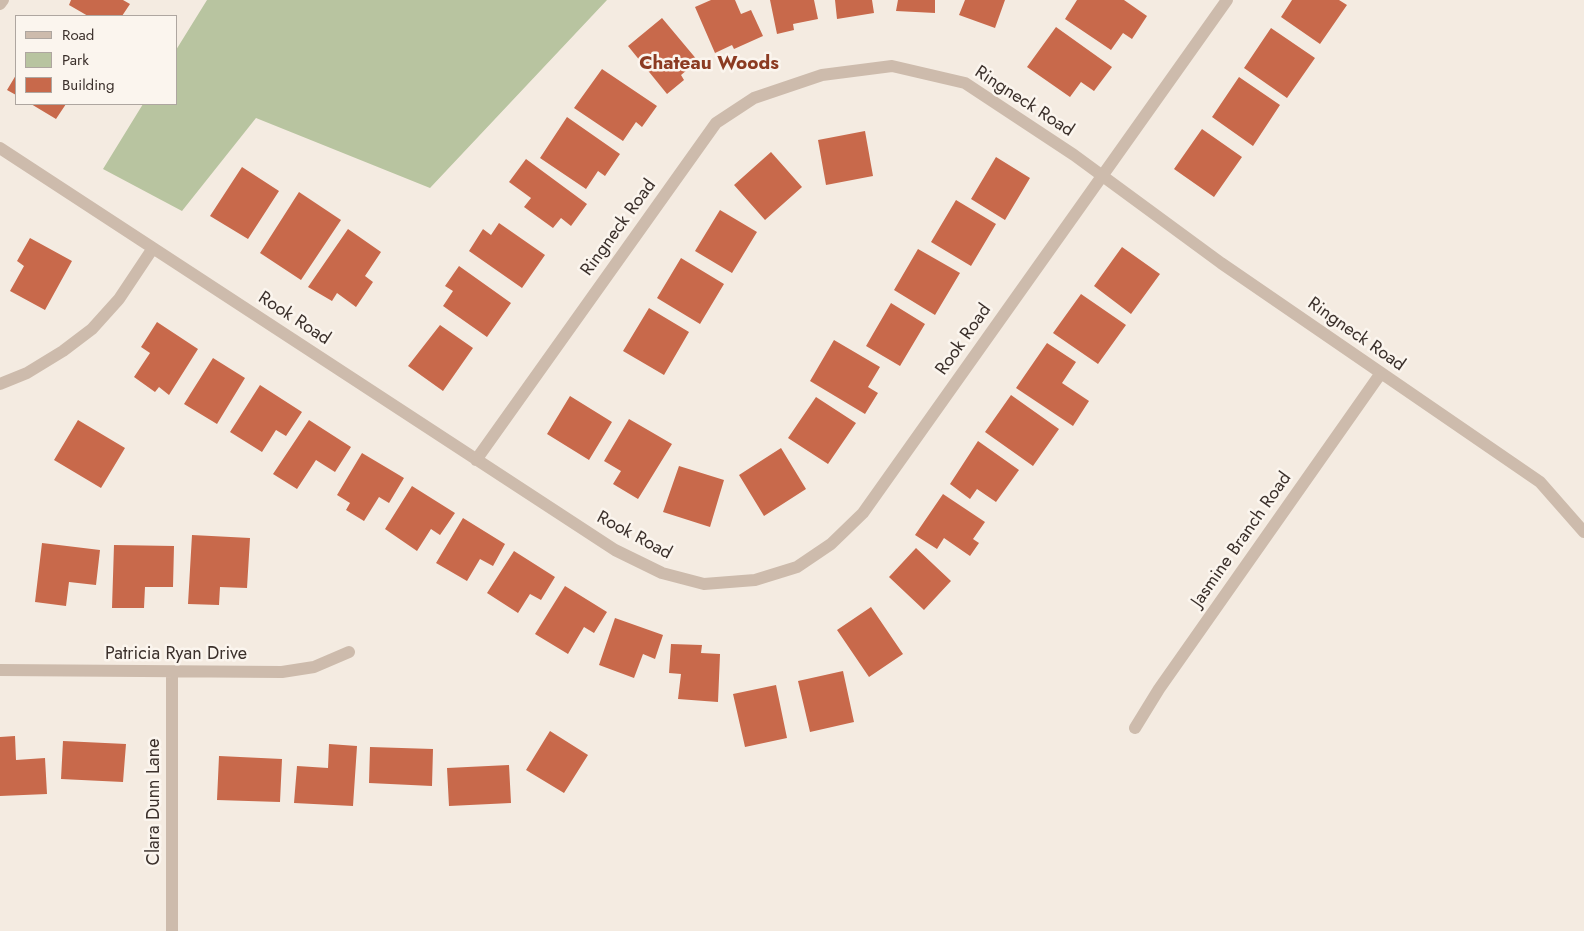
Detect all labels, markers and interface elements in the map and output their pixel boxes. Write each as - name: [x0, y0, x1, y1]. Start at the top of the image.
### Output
- legend: [15, 15, 178, 105]
- text: Road: [62, 24, 94, 46]
- text: Park: [62, 49, 89, 71]
- district label: Chateau Woods: [639, 53, 779, 75]
- street label: Ringneck Road: [970, 62, 1078, 142]
- text: Building: [62, 74, 114, 96]
- street label: Ringneck Road: [577, 176, 661, 280]
- street label: Rook Road: [254, 288, 334, 350]
- street label: Ringneck Road: [1303, 293, 1409, 377]
- street label: Rook Road: [932, 300, 996, 380]
- street label: Jasmine Branch Road: [1187, 468, 1297, 612]
- street label: Rook Road: [593, 507, 675, 565]
- street label: Patricia Ryan Drive: [105, 644, 247, 666]
- street label: Clara Dunn Lane: [144, 739, 166, 865]

